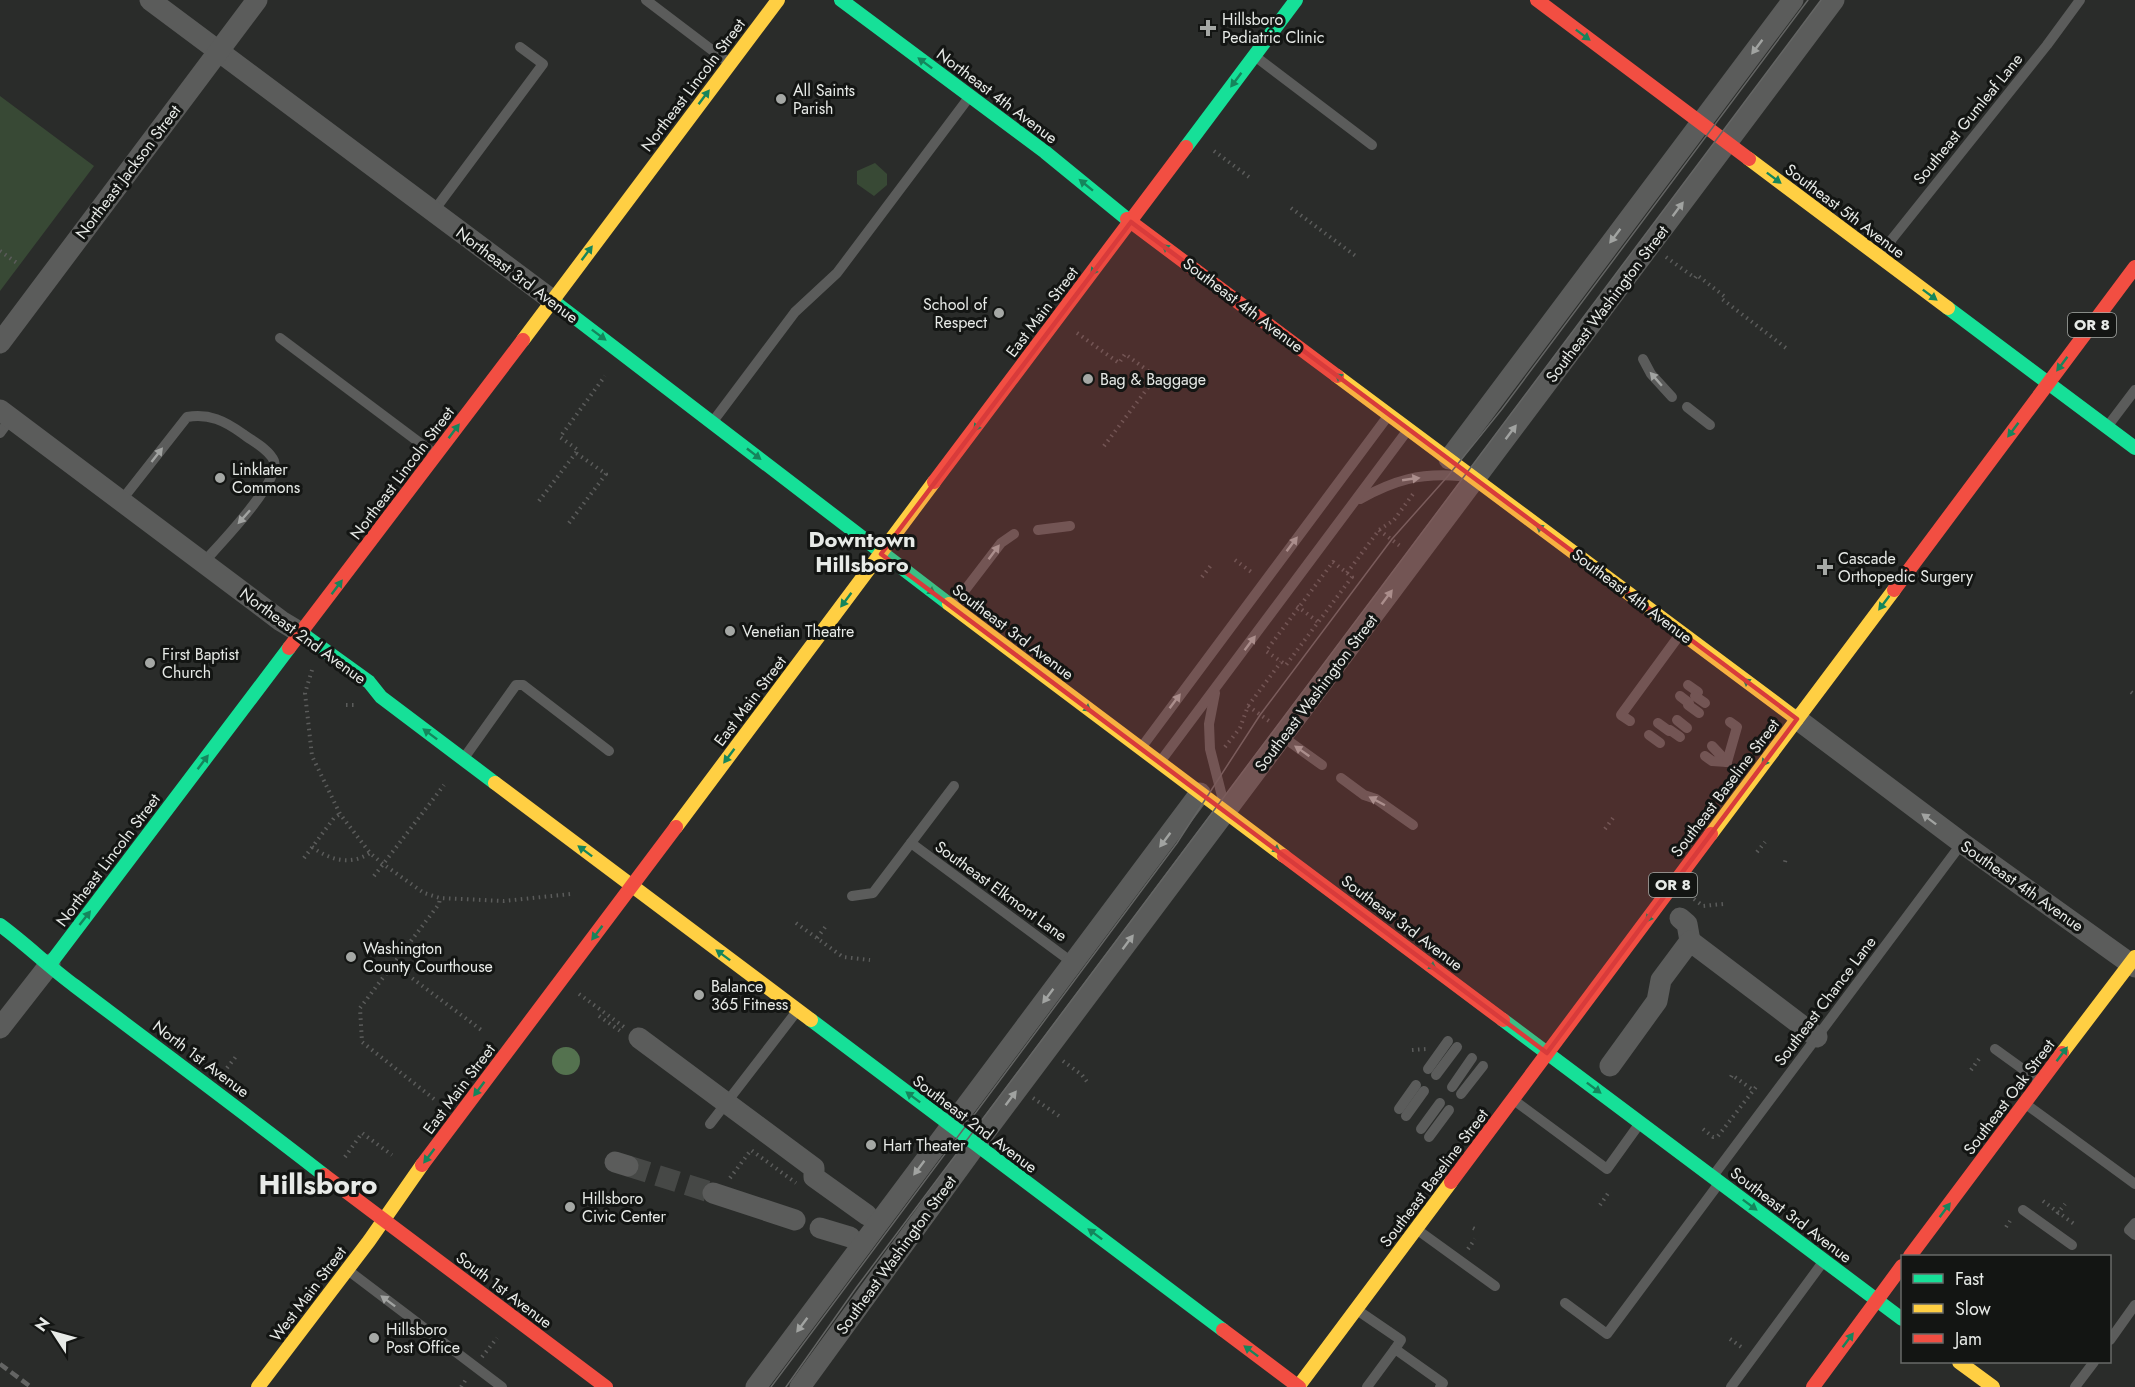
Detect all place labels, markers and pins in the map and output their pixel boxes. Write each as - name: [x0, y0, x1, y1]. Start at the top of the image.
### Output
- place label: Hillsboro Pediatric Clinic: [1222, 8, 1324, 49]
- marker: Hillsboro Pediatric Clinic: [1199, 19, 1217, 37]
- place label: All Saints Parish: [793, 79, 855, 120]
- marker: All Saints Parish: [774, 92, 788, 106]
- place label: School of Respect: [923, 293, 987, 334]
- marker: School of Respect: [992, 306, 1006, 320]
- place label: Bag & Baggage: [1100, 368, 1206, 391]
- marker: Bag & Baggage: [1081, 372, 1095, 386]
- place label: Linklater Commons: [232, 458, 300, 499]
- marker: Linklater Commons: [213, 471, 227, 485]
- place label: Cascade Orthopedic Surgery: [1838, 547, 1974, 588]
- marker: Cascade Orthopedic Surgery: [1816, 558, 1834, 576]
- place label: Venetian Theatre: [742, 620, 854, 643]
- marker: Venetian Theatre: [723, 624, 737, 638]
- place label: First Baptist Church: [162, 643, 239, 684]
- marker: First Baptist Church: [143, 656, 157, 670]
- place label: Washington County Courthouse: [363, 937, 493, 978]
- marker: Washington County Courthouse: [344, 950, 358, 964]
- place label: Balance 365 Fitness: [711, 975, 788, 1016]
- marker: Balance 365 Fitness: [692, 988, 706, 1002]
- place label: Hart Theater: [883, 1134, 966, 1157]
- marker: Hart Theater: [864, 1138, 878, 1152]
- place label: Hillsboro Civic Center: [582, 1187, 666, 1228]
- marker: Hillsboro Civic Center: [563, 1200, 577, 1214]
- place label: Hillsboro Post Office: [386, 1318, 460, 1359]
- marker: Hillsboro Post Office: [367, 1331, 381, 1345]

